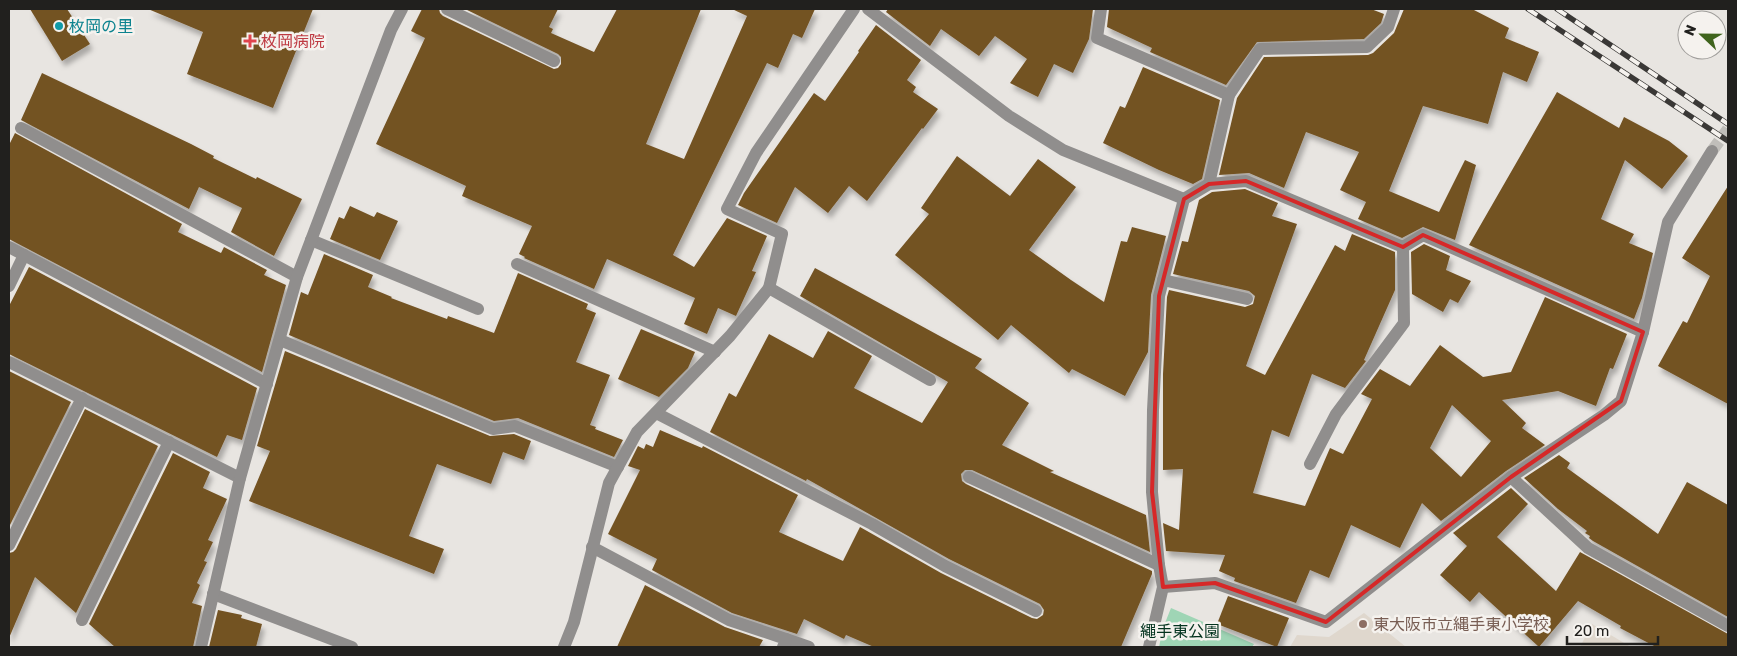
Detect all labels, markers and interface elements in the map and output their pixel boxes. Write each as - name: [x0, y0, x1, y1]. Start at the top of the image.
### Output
- north arrow: [1677, 10, 1727, 60]
- place label: 枚岡の里: [69, 17, 133, 36]
- marker: 枚岡の里: [53, 20, 65, 32]
- text: N: [1681, 22, 1700, 38]
- place label: 枚岡病院: [261, 32, 325, 51]
- marker: 枚岡病院: [243, 34, 257, 48]
- scale bar: [1567, 614, 1658, 646]
- place label: 東大阪市立縄手東小学校: [1373, 615, 1549, 634]
- marker: 東大阪市立縄手東小学校: [1357, 618, 1369, 630]
- park label: 繩手東公園: [1140, 622, 1220, 641]
- text: 20 m: [1574, 622, 1609, 640]

